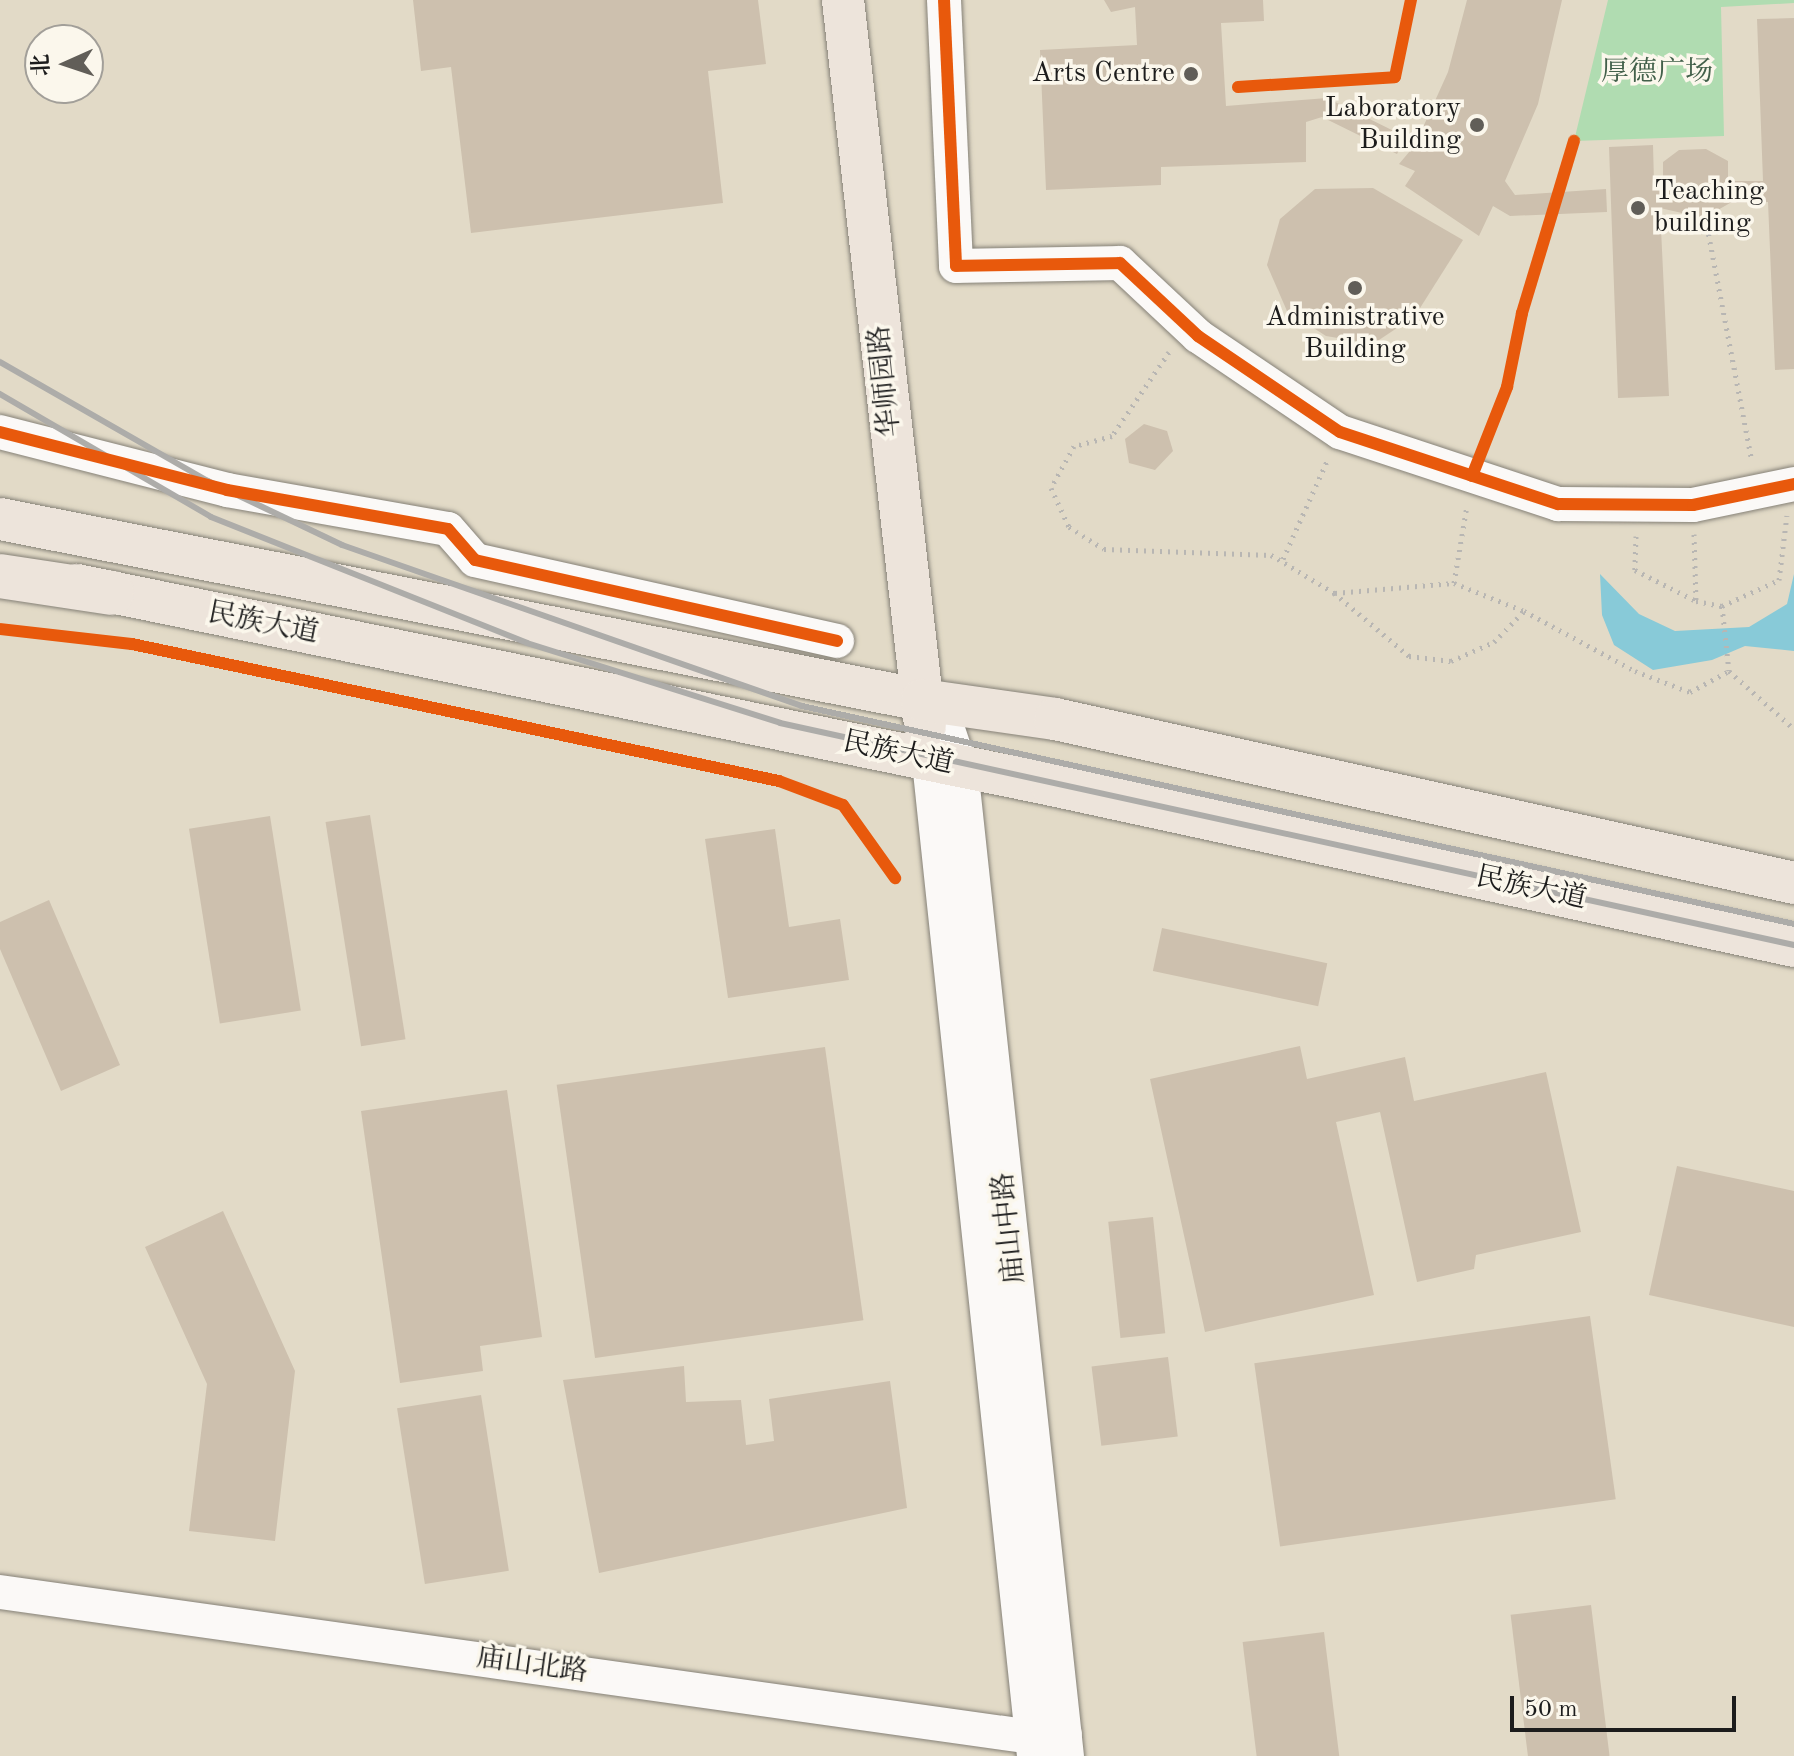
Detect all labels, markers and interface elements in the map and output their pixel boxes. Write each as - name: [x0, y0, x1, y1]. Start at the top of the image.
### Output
- north arrow: [24, 24, 104, 104]
- text: 北: [30, 54, 54, 77]
- park label: 厚德广场: [1601, 56, 1713, 90]
- place label: Arts Centre: [1031, 57, 1175, 91]
- marker: Arts Centre: [1182, 65, 1200, 83]
- place label: Laboratory Building: [1325, 92, 1461, 158]
- marker: Laboratory Building: [1468, 116, 1486, 134]
- place label: Teaching building: [1654, 175, 1764, 241]
- marker: Teaching building: [1629, 199, 1647, 217]
- marker: Administrative Building: [1346, 279, 1364, 297]
- place label: Administrative Building: [1265, 301, 1445, 367]
- street label: 华师园路: [863, 324, 909, 438]
- street label: 民族大道: [205, 597, 321, 651]
- street label: 民族大道: [840, 726, 956, 782]
- street label: 民族大道: [1473, 861, 1589, 917]
- street label: 庙山中路: [987, 1171, 1033, 1285]
- street label: 庙山北路: [474, 1642, 590, 1690]
- scale bar: [1514, 1680, 1740, 1730]
- text: 50 m: [1524, 1698, 1578, 1722]

